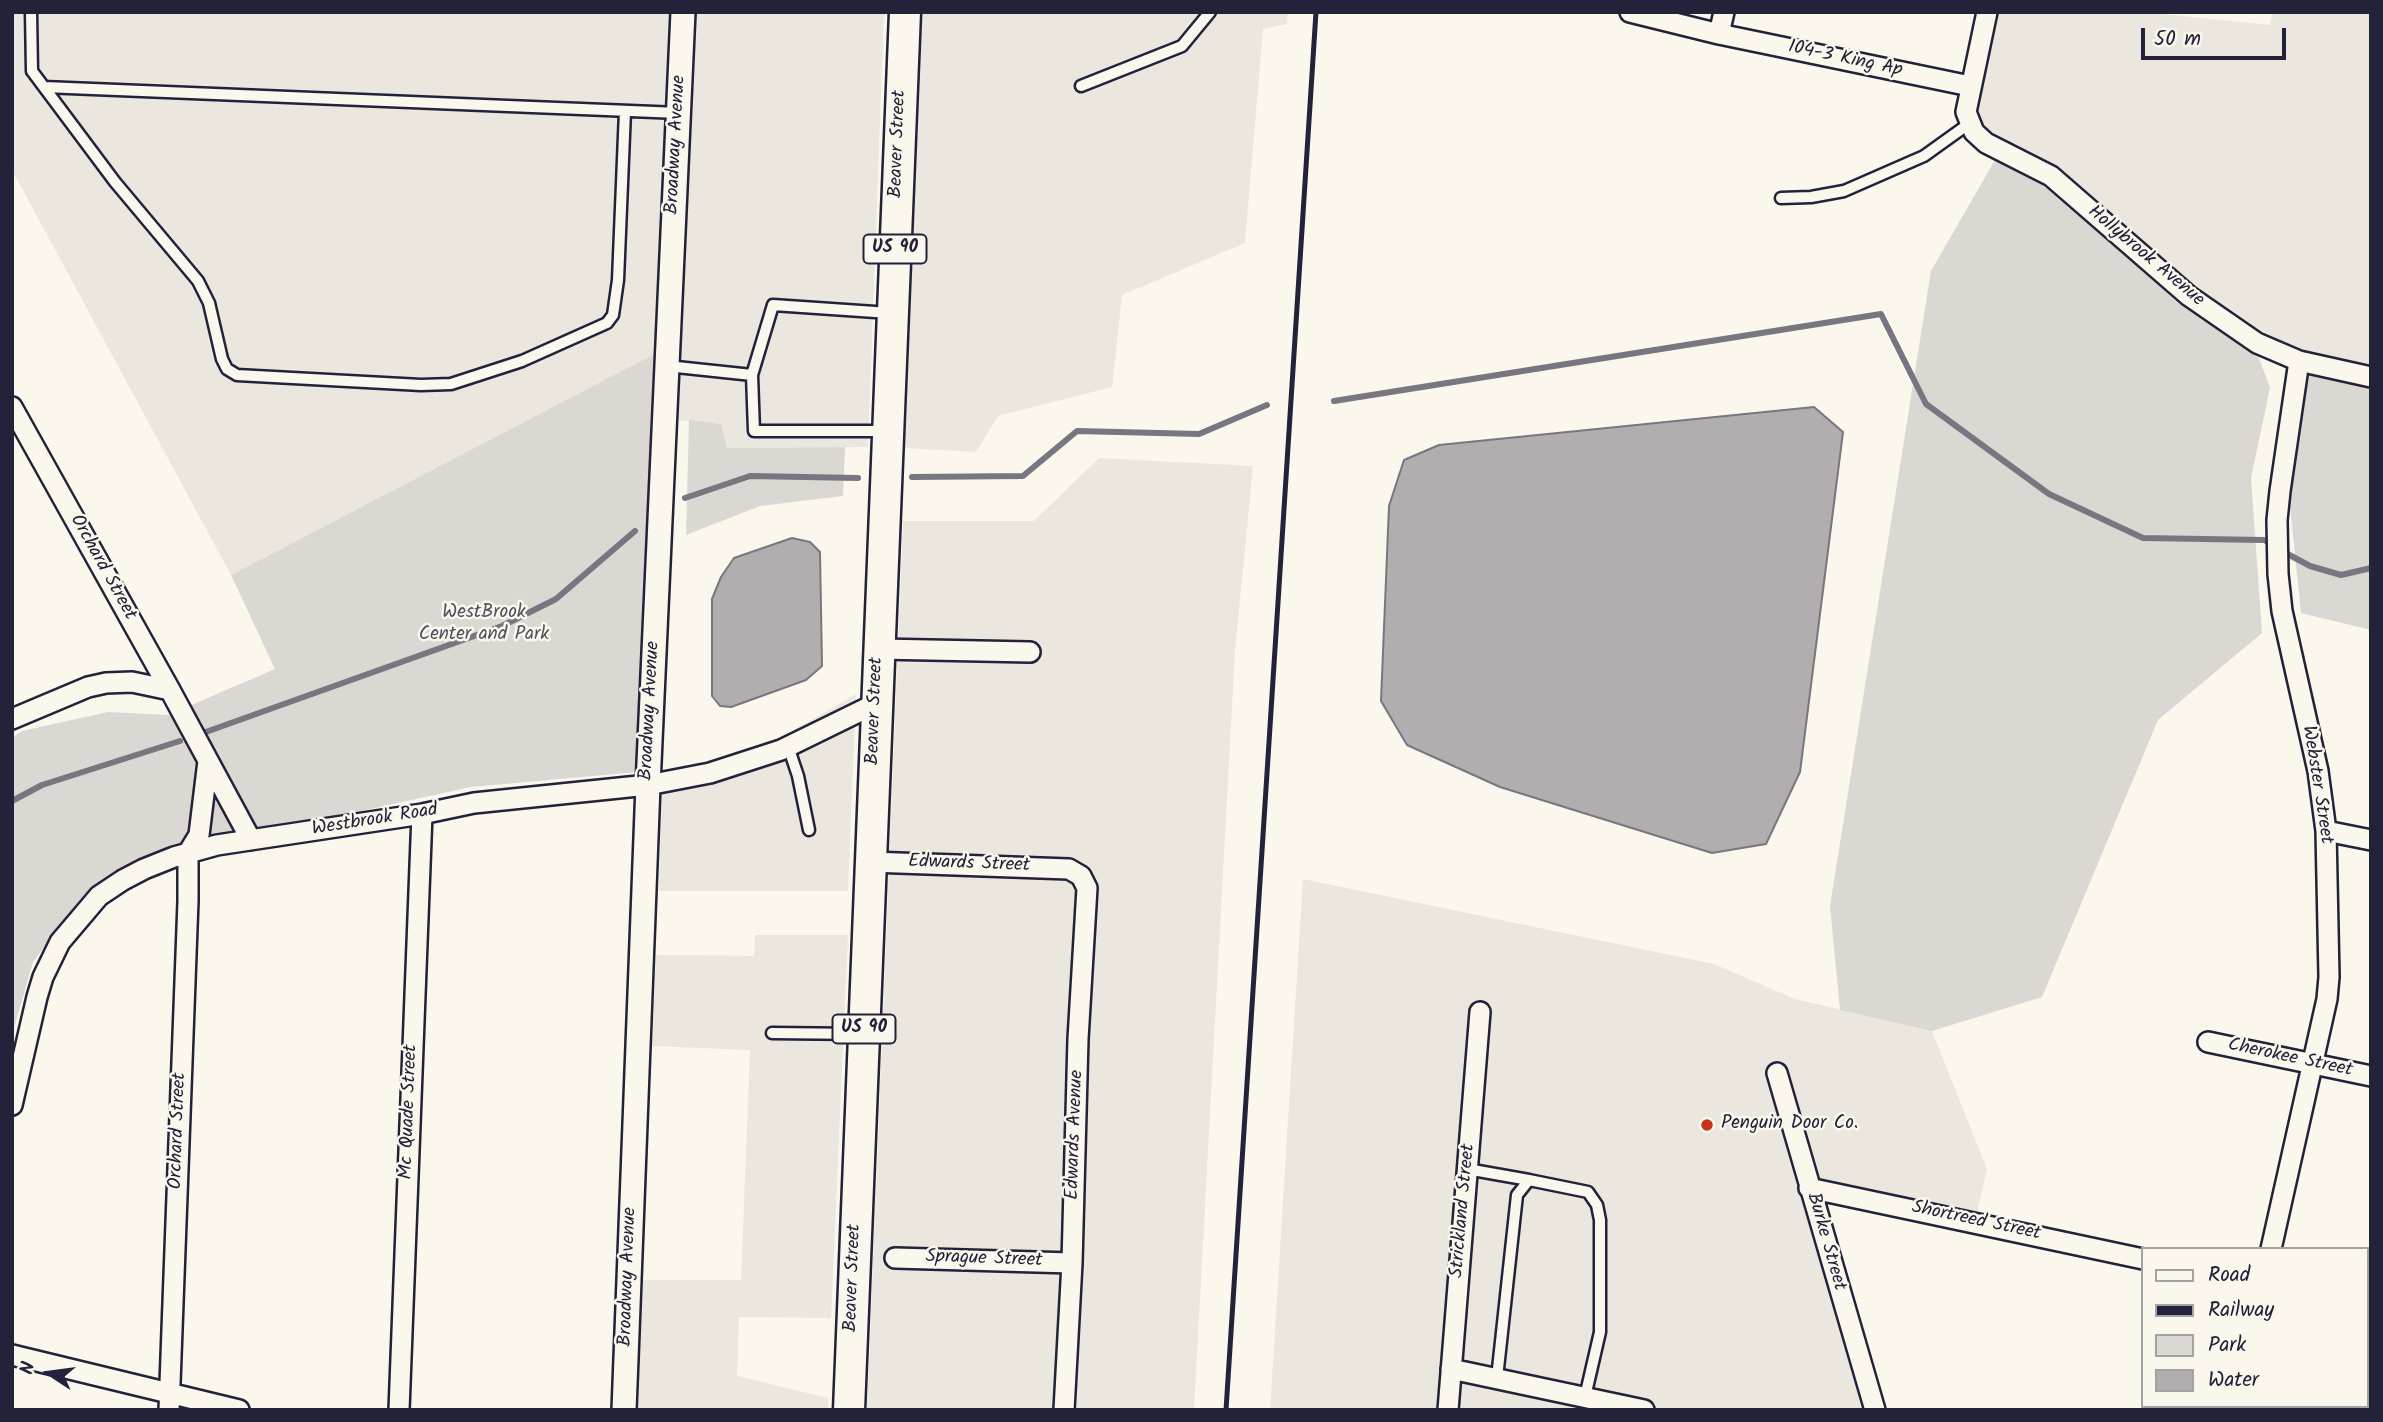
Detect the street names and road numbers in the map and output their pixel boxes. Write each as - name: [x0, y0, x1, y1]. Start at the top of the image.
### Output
- street label: 104-3 King Ap: [1786, 37, 1904, 83]
- street label: Broadway Avenue: [662, 75, 692, 215]
- street label: Beaver Street: [886, 90, 912, 198]
- street label: Hollybrook Avenue: [2082, 202, 2208, 312]
- road number: US 90: [864, 234, 926, 264]
- street label: Orchard Street: [64, 511, 140, 625]
- street label: Broadway Avenue: [636, 641, 666, 781]
- street label: Beaver Street: [863, 657, 889, 765]
- street label: Webster Street: [2295, 724, 2337, 846]
- street label: Westbrook Road: [311, 800, 439, 842]
- street label: Edwards Street: [908, 851, 1030, 879]
- road number: US 90: [832, 1014, 896, 1044]
- street label: Cherokee Street: [2226, 1035, 2354, 1083]
- street label: Mc Quade Street: [396, 1044, 424, 1180]
- street label: Edwards Avenue: [1062, 1070, 1090, 1200]
- street label: Orchard Street: [166, 1072, 192, 1190]
- street label: Strickland Street: [1447, 1143, 1481, 1279]
- street label: Burke Street: [1800, 1190, 1850, 1294]
- street label: Shortreed Street: [1909, 1197, 2043, 1247]
- street label: Broadway Avenue: [615, 1207, 643, 1347]
- street label: Beaver Street: [841, 1224, 867, 1332]
- street label: Sprague Street: [925, 1247, 1043, 1273]

